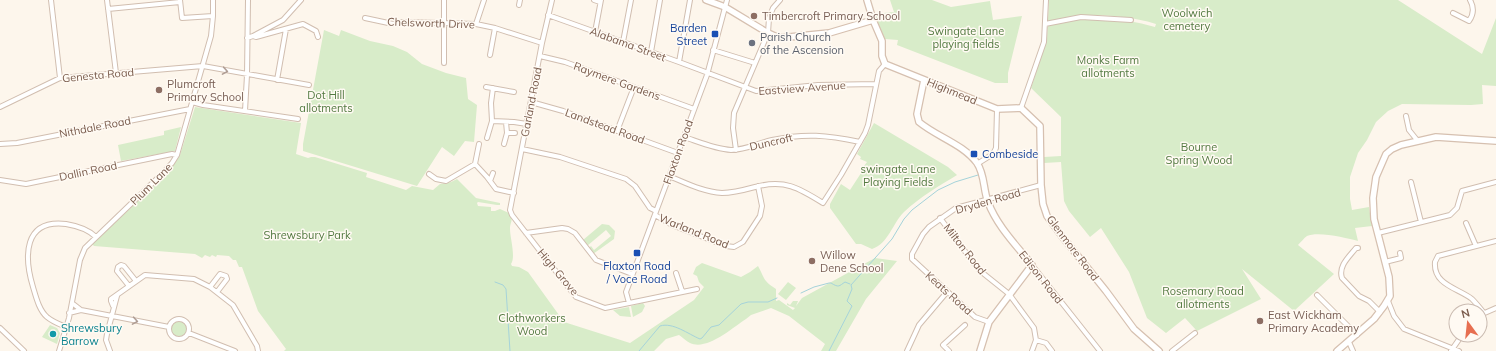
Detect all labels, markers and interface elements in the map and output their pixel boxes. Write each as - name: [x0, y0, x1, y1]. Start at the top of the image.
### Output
- park label: Woolwich cemetery: [1162, 6, 1212, 33]
- place label: Timbercroft Primary School: [762, 9, 900, 23]
- marker: Timbercroft Primary School: [749, 11, 759, 21]
- street label: Chelsworth Drive: [387, 14, 475, 32]
- place label: Barden Street: [670, 21, 707, 48]
- street label: Alabama Street: [588, 24, 668, 64]
- park label: Swingate Lane playing fields: [928, 24, 1004, 51]
- marker: Barden Street: [710, 29, 720, 39]
- place label: Parish Church of the Ascension: [760, 30, 844, 57]
- marker: Parish Church of the Ascension: [747, 38, 757, 48]
- park label: Monks Farm allotments: [1077, 53, 1139, 80]
- street label: Raymere Gardens: [572, 59, 662, 103]
- street label: Genesta Road: [61, 65, 135, 85]
- one-way arrow: [222, 66, 228, 74]
- street label: Garland Road: [517, 66, 545, 138]
- street label: Highmead: [925, 75, 979, 107]
- place label: Plumcroft Primary School: [167, 77, 244, 104]
- street label: Eastview Avenue: [758, 78, 846, 98]
- marker: Plumcroft Primary School: [154, 85, 164, 95]
- park label: Dot Hill allotments: [299, 88, 353, 115]
- street label: Landstead Road: [563, 105, 647, 147]
- street label: Nithdale Road: [58, 113, 132, 141]
- street label: Flaxton Road: [660, 118, 696, 186]
- street label: Duncroft: [748, 130, 794, 154]
- park label: Bourne Spring Wood: [1166, 140, 1232, 167]
- place label: Combeside: [982, 147, 1038, 161]
- marker: Combeside: [969, 149, 979, 159]
- street label: Dallin Road: [58, 158, 118, 184]
- street label: Plum Lane: [127, 160, 175, 208]
- park label: swingate Lane Playing Fields: [861, 162, 935, 189]
- street label: Dryden Road: [954, 185, 1022, 217]
- street label: Warland Road: [657, 211, 731, 251]
- street label: Glenmore Road: [1044, 212, 1102, 284]
- street label: Milton Road: [941, 221, 989, 277]
- park label: Shrewsbury Park: [263, 228, 351, 242]
- street label: High Grove: [534, 246, 582, 298]
- marker: Flaxton Road / Voce Road: [632, 248, 642, 258]
- place label: Willow Dene School: [820, 248, 883, 275]
- street label: Edison Road: [1016, 248, 1066, 306]
- marker: Willow Dene School: [807, 256, 817, 266]
- place label: Flaxton Road / Voce Road: [603, 259, 671, 286]
- street label: Keats Road: [923, 268, 975, 318]
- park label: Rosemary Road allotments: [1162, 284, 1244, 311]
- north arrow: [1448, 303, 1488, 343]
- text: N: [1460, 306, 1471, 321]
- place label: East Wickham Primary Academy: [1268, 308, 1359, 335]
- park label: Clothworkers Wood: [498, 311, 566, 338]
- one-way arrow: [132, 316, 138, 325]
- marker: East Wickham Primary Academy: [1255, 316, 1265, 326]
- place label: Shrewsbury Barrow: [61, 321, 122, 348]
- marker: Shrewsbury Barrow: [48, 329, 58, 339]

